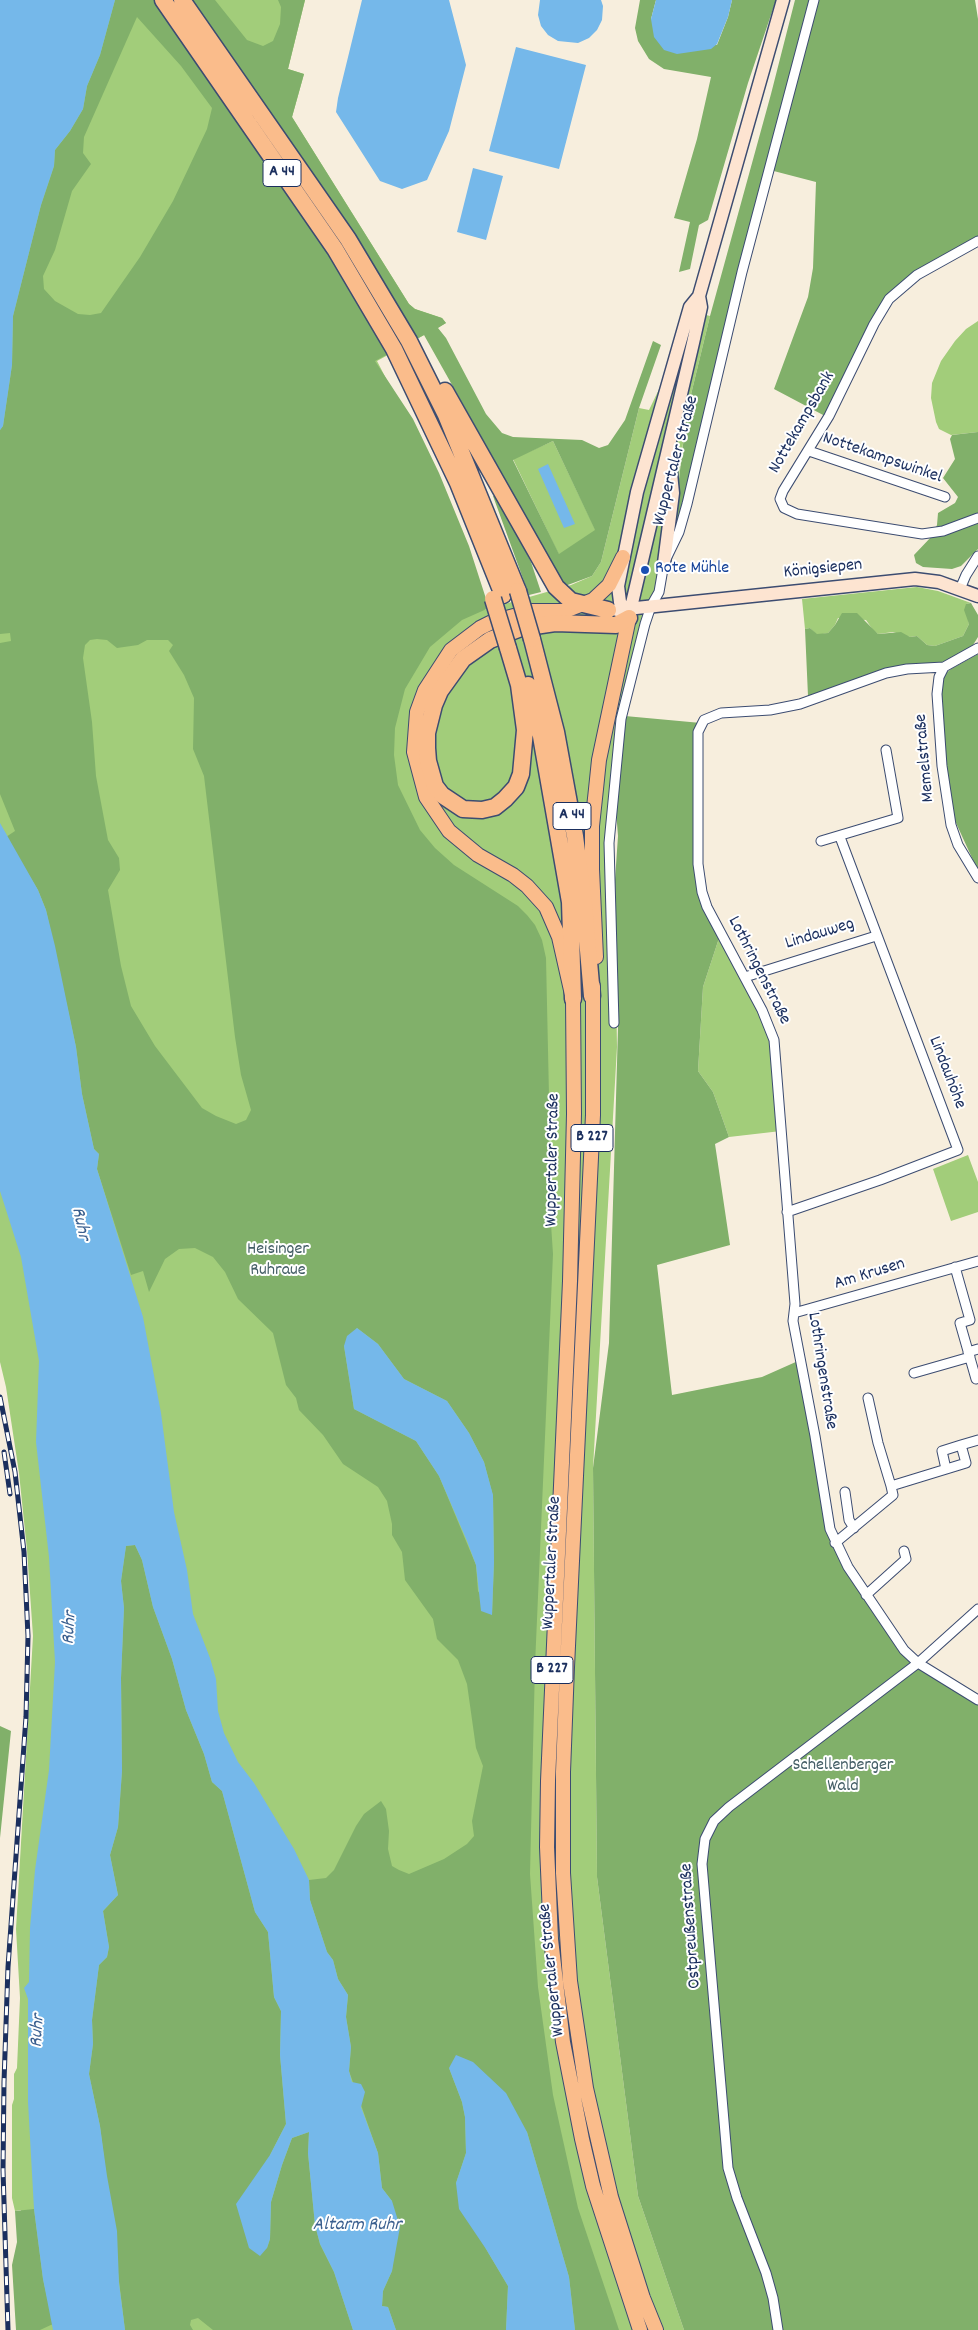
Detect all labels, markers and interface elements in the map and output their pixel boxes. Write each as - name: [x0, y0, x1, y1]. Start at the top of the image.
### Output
- road number: A 44: [263, 160, 301, 187]
- street label: Nottekampsbank: [765, 368, 841, 478]
- street label: Wuppertaler Straße: [649, 394, 705, 528]
- street label: Nottekampswinkel: [819, 428, 945, 490]
- street label: Königsiepen: [783, 555, 863, 585]
- place label: Rote Mühle: [655, 559, 729, 581]
- marker: Rote Mühle: [639, 564, 651, 576]
- street label: Memelstraße: [911, 713, 941, 803]
- road number: A 44: [553, 802, 591, 829]
- street label: Lothringenstraße: [721, 913, 795, 1029]
- street label: Lindauweg: [783, 914, 857, 956]
- street label: Lindauhöhe: [922, 1034, 970, 1112]
- street label: Wuppertaler Straße: [542, 1093, 566, 1227]
- road number: B 227: [571, 1124, 613, 1152]
- water label: Ruhr: [64, 1205, 94, 1243]
- park label: Heisinger Ruhraue: [247, 1240, 309, 1282]
- street label: Am Krusen: [832, 1254, 908, 1296]
- street label: Lothringenstraße: [801, 1311, 841, 1431]
- street label: Wuppertaler Straße: [539, 1496, 567, 1630]
- water label: Ruhr: [58, 1611, 84, 1645]
- road number: B 227: [531, 1656, 573, 1684]
- park label: Schellenberger Wald: [792, 1756, 894, 1798]
- street label: Ostpreußenstraße: [677, 1862, 707, 1990]
- street label: Wuppertaler Straße: [535, 1902, 571, 2038]
- water label: Ruhr: [26, 2014, 52, 2048]
- water label: Altarm Ruhr: [313, 2215, 401, 2237]

